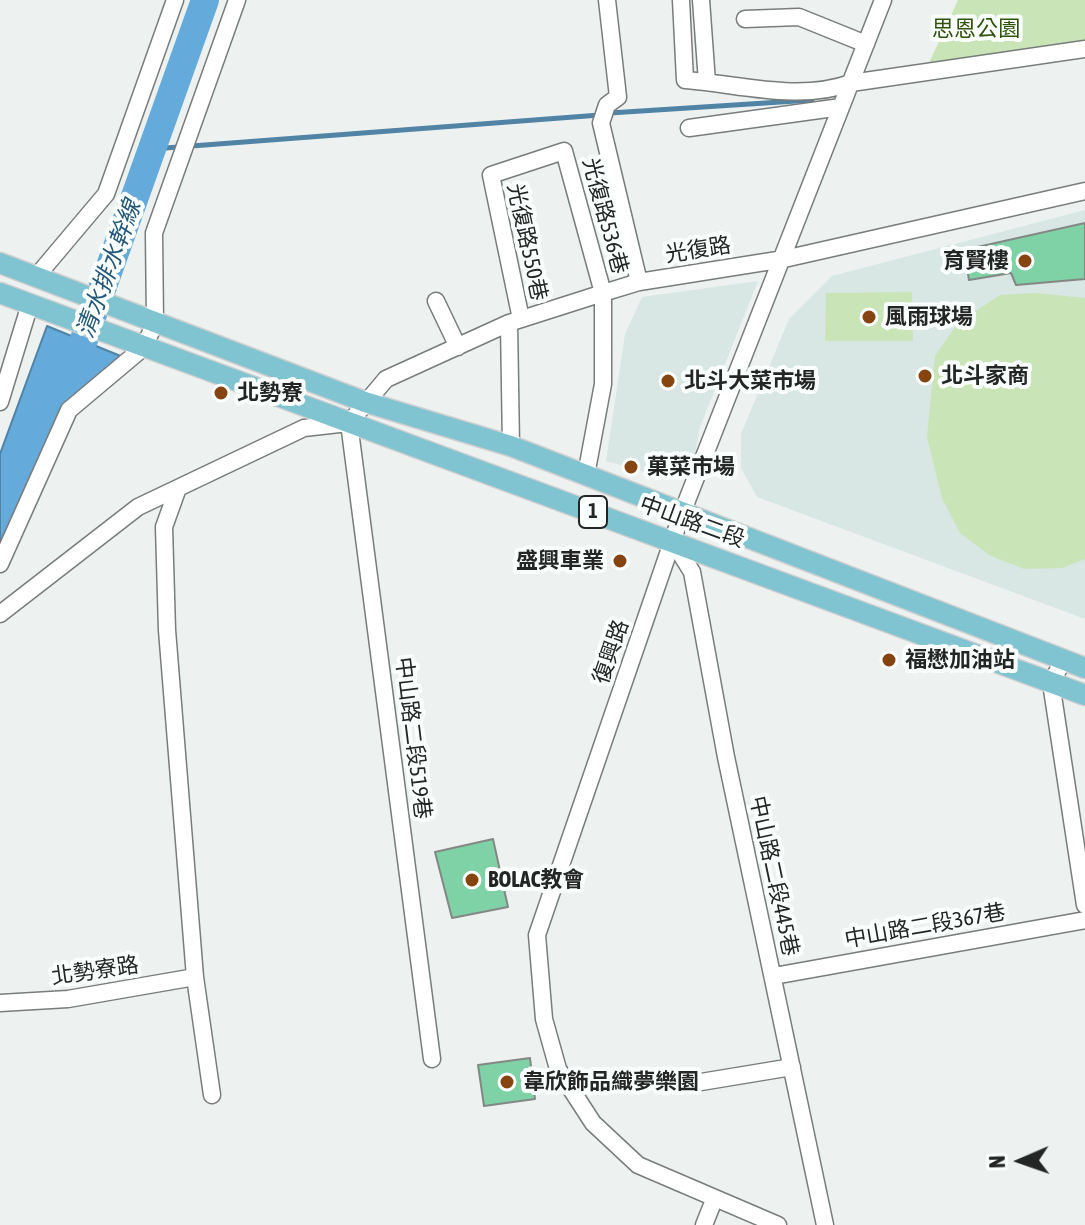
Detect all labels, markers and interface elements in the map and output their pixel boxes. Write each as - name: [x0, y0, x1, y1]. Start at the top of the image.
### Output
- park label: 思恩公園: [932, 16, 1020, 42]
- street label: 光復路536巷: [577, 155, 633, 277]
- street label: 光復路550巷: [502, 181, 552, 303]
- water label: 清水排水幹線: [71, 196, 147, 342]
- street label: 光復路: [663, 232, 733, 268]
- place label: 育賢樓: [943, 248, 1009, 274]
- marker: 育賢樓: [1016, 252, 1034, 270]
- place label: 風雨球場: [885, 304, 973, 330]
- marker: 風雨球場: [860, 308, 878, 326]
- place label: 北斗家商: [941, 363, 1029, 389]
- marker: 北斗家商: [916, 367, 934, 385]
- place label: 北斗大菜市場: [684, 368, 816, 394]
- marker: 北斗大菜市場: [659, 372, 677, 390]
- place label: 北勢寮: [237, 380, 303, 406]
- marker: 北勢寮: [212, 384, 230, 402]
- place label: 菓菜市場: [647, 454, 735, 480]
- marker: 菓菜市場: [622, 458, 640, 476]
- street label: 中山路二段: [636, 491, 748, 553]
- road number: 1: [579, 496, 607, 528]
- place label: 盛興車業: [516, 548, 604, 574]
- marker: 盛興車業: [611, 552, 629, 570]
- street label: 復興路: [588, 617, 634, 687]
- place label: 福懋加油站: [905, 647, 1015, 673]
- marker: 福懋加油站: [880, 651, 898, 669]
- street label: 中山路二段519巷: [390, 655, 436, 821]
- street label: 中山路二段445巷: [744, 794, 804, 958]
- place label: BOLAC教會: [488, 867, 584, 893]
- marker: BOLAC教會: [463, 871, 481, 889]
- street label: 中山路二段367巷: [842, 899, 1008, 953]
- street label: 北勢寮路: [50, 952, 140, 990]
- place label: 韋欣飾品織夢樂園: [523, 1069, 699, 1095]
- marker: 韋欣飾品織夢樂園: [498, 1073, 516, 1091]
- north arrow: [981, 1121, 1061, 1201]
- text: N: [984, 1155, 1010, 1169]

